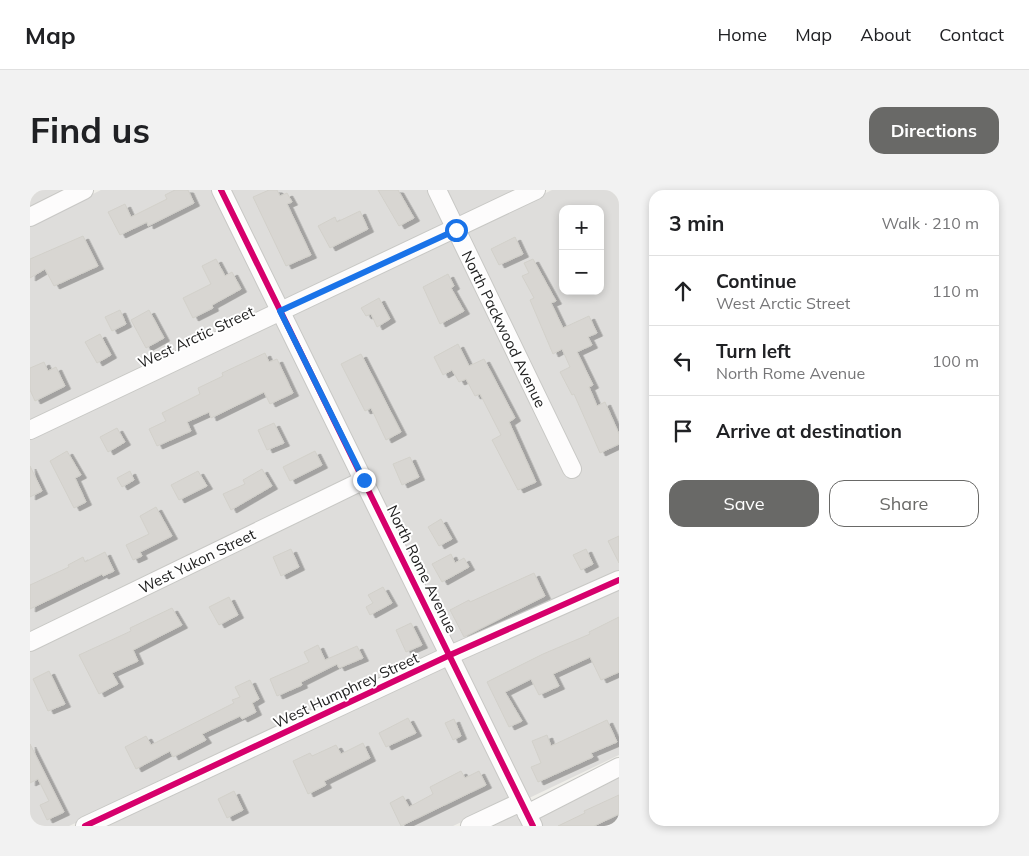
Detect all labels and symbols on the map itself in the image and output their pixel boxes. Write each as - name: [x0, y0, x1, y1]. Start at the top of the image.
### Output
- route start: [445, 219, 468, 242]
- street label: North Packwood Avenue: [458, 247, 550, 411]
- street label: West Arctic Street: [135, 302, 257, 372]
- route end: [353, 469, 376, 492]
- street label: North Rome Avenue: [383, 502, 461, 636]
- street label: West Yukon Street: [136, 525, 258, 597]
- street label: West Humphrey Street: [270, 648, 422, 732]

